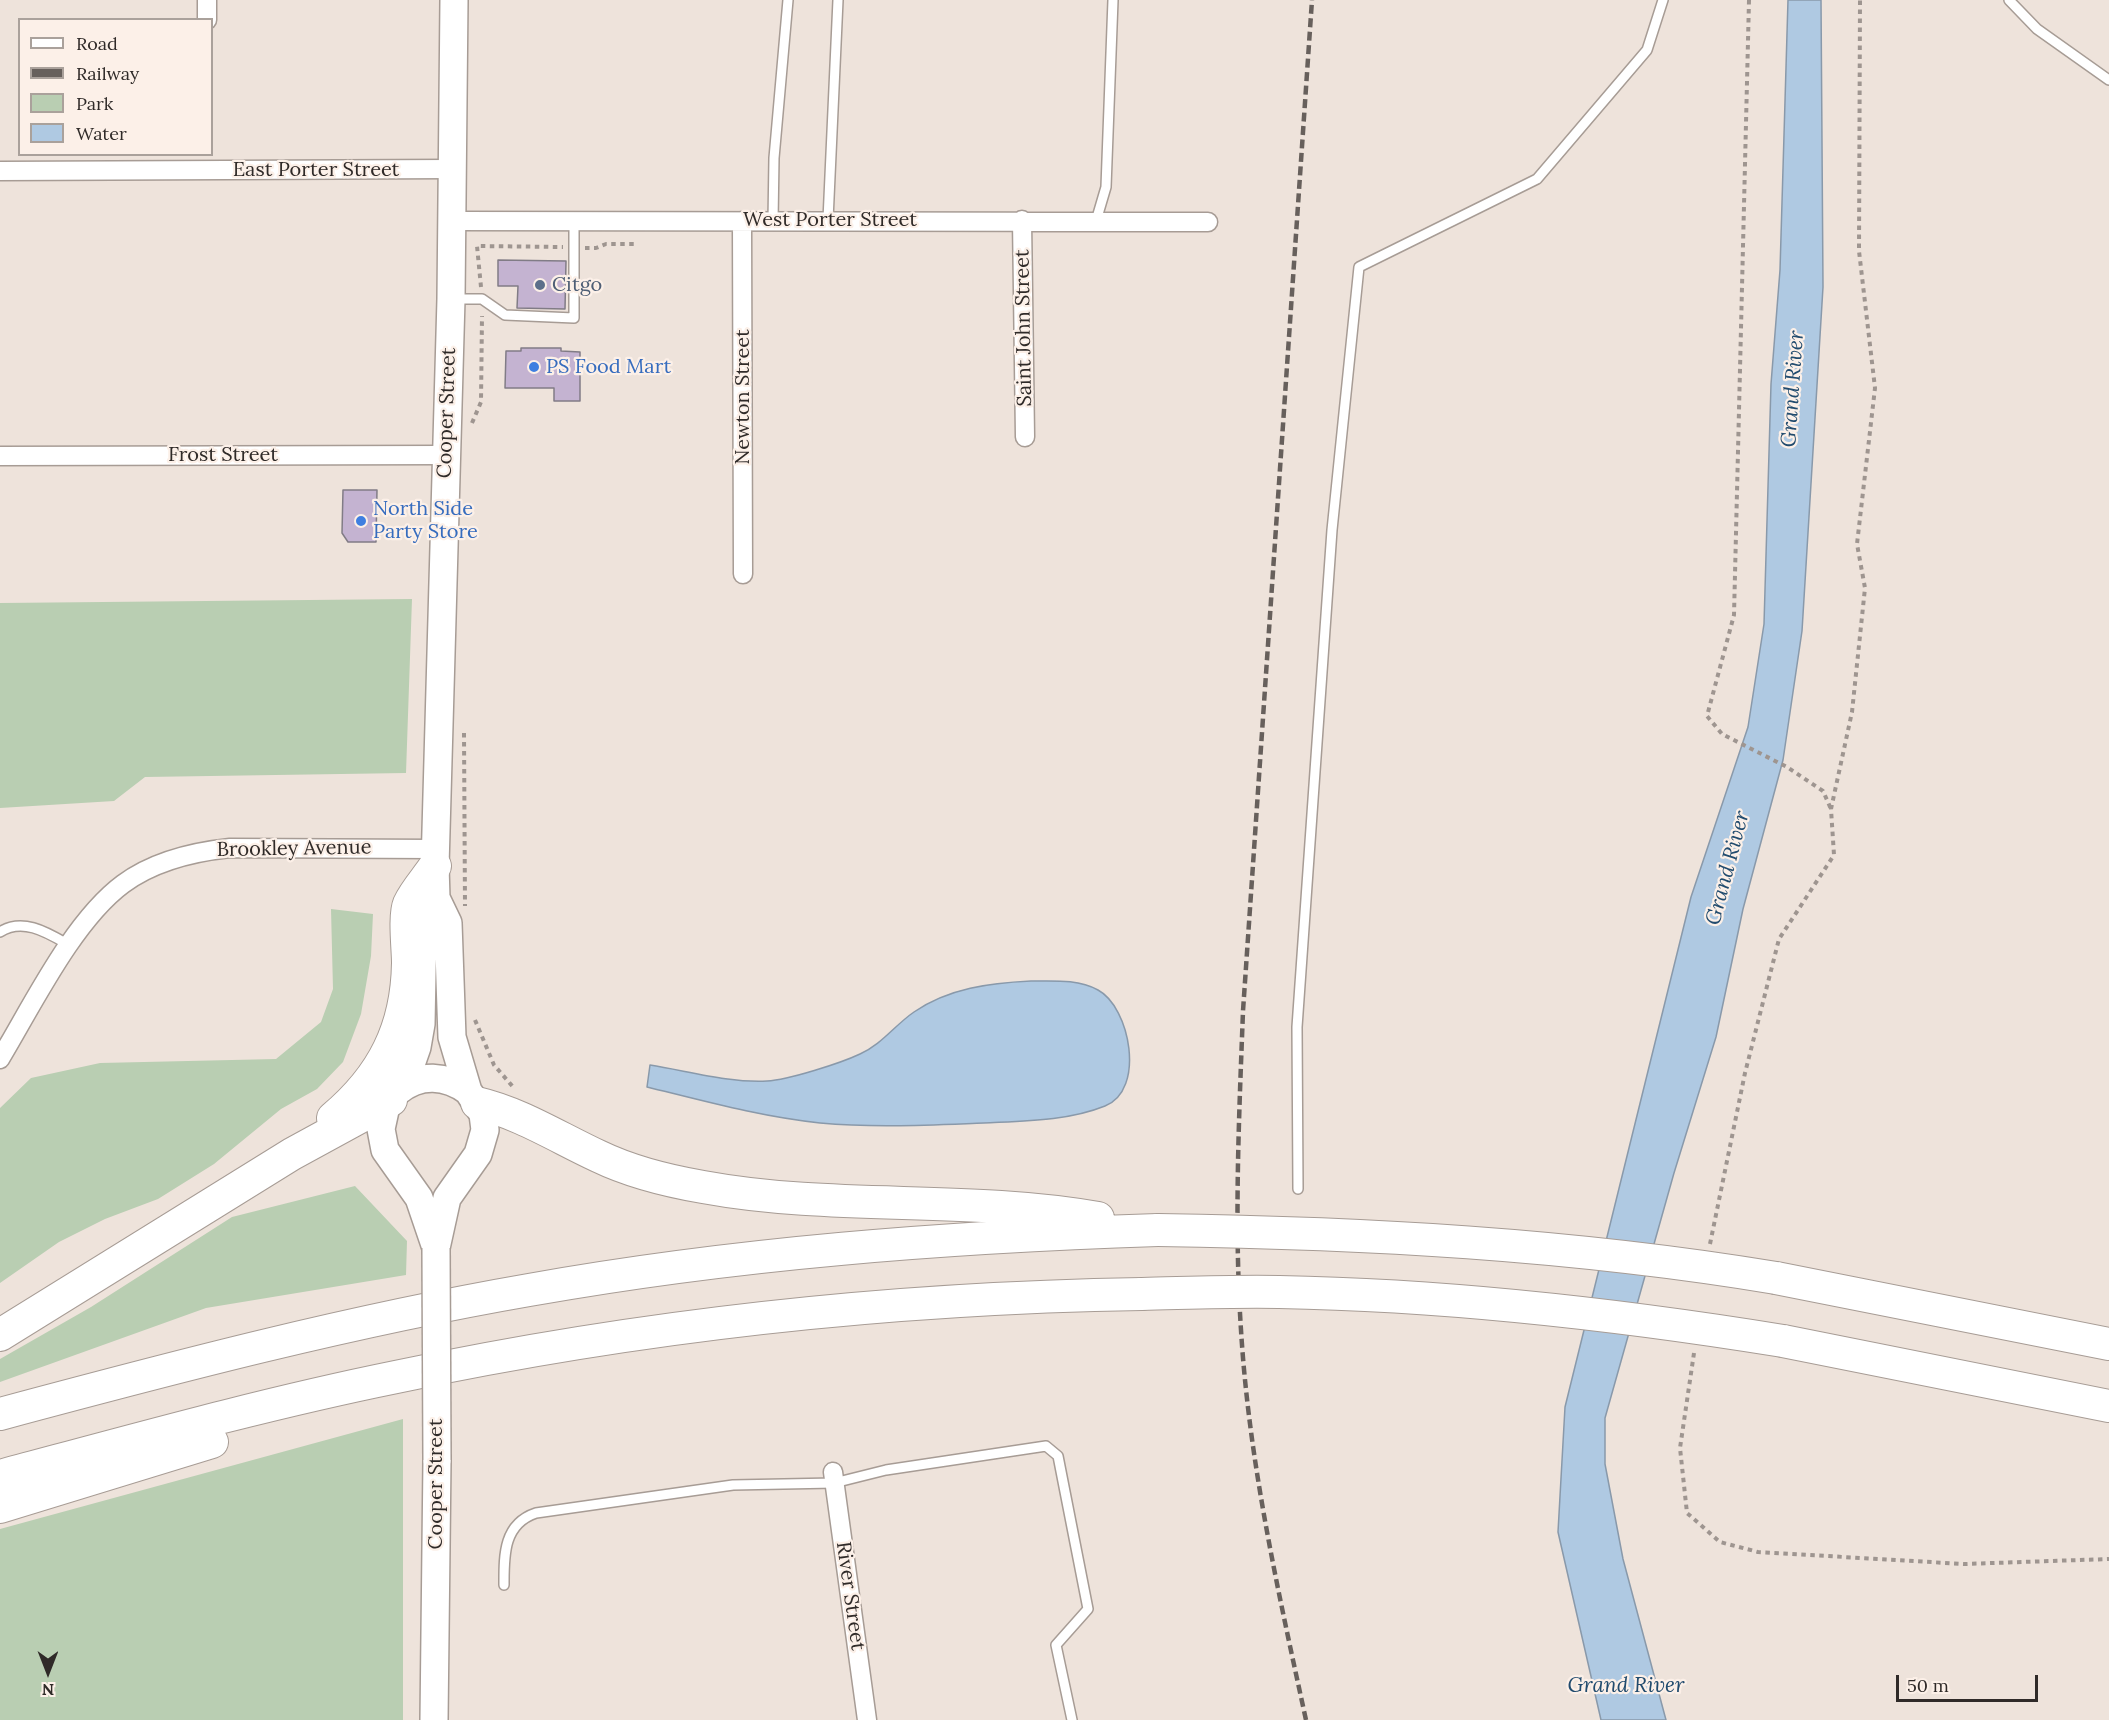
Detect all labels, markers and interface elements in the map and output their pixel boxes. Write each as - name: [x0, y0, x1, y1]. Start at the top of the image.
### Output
- legend: [18, 18, 213, 156]
- text: Road: [76, 32, 118, 55]
- text: Railway: [76, 62, 139, 85]
- text: Park: [76, 92, 113, 115]
- text: Water: [76, 122, 127, 145]
- street label: East Porter Street: [233, 158, 399, 182]
- street label: West Porter Street: [743, 208, 917, 232]
- street label: Saint John Street: [1011, 249, 1037, 407]
- place label: Citgo: [552, 273, 602, 297]
- marker: Citgo: [533, 278, 547, 292]
- street label: Newton Street: [731, 329, 755, 465]
- water label: Grand River: [1776, 330, 1810, 448]
- street label: Cooper Street: [433, 347, 461, 479]
- place label: PS Food Mart: [546, 355, 671, 379]
- marker: PS Food Mart: [527, 360, 541, 374]
- street label: Frost Street: [168, 443, 278, 467]
- place label: North Side Party Store: [373, 497, 478, 544]
- marker: North Side Party Store: [354, 514, 368, 528]
- water label: Grand River: [1701, 808, 1755, 928]
- street label: Brookley Avenue: [216, 836, 372, 862]
- street label: Cooper Street: [424, 1419, 448, 1549]
- street label: River Street: [830, 1540, 870, 1652]
- north arrow: [18, 1642, 78, 1702]
- scale bar: [1899, 1663, 2042, 1701]
- water label: Grand River: [1567, 1673, 1685, 1699]
- text: 50 m: [1907, 1674, 1949, 1697]
- text: N: [42, 1680, 54, 1700]

